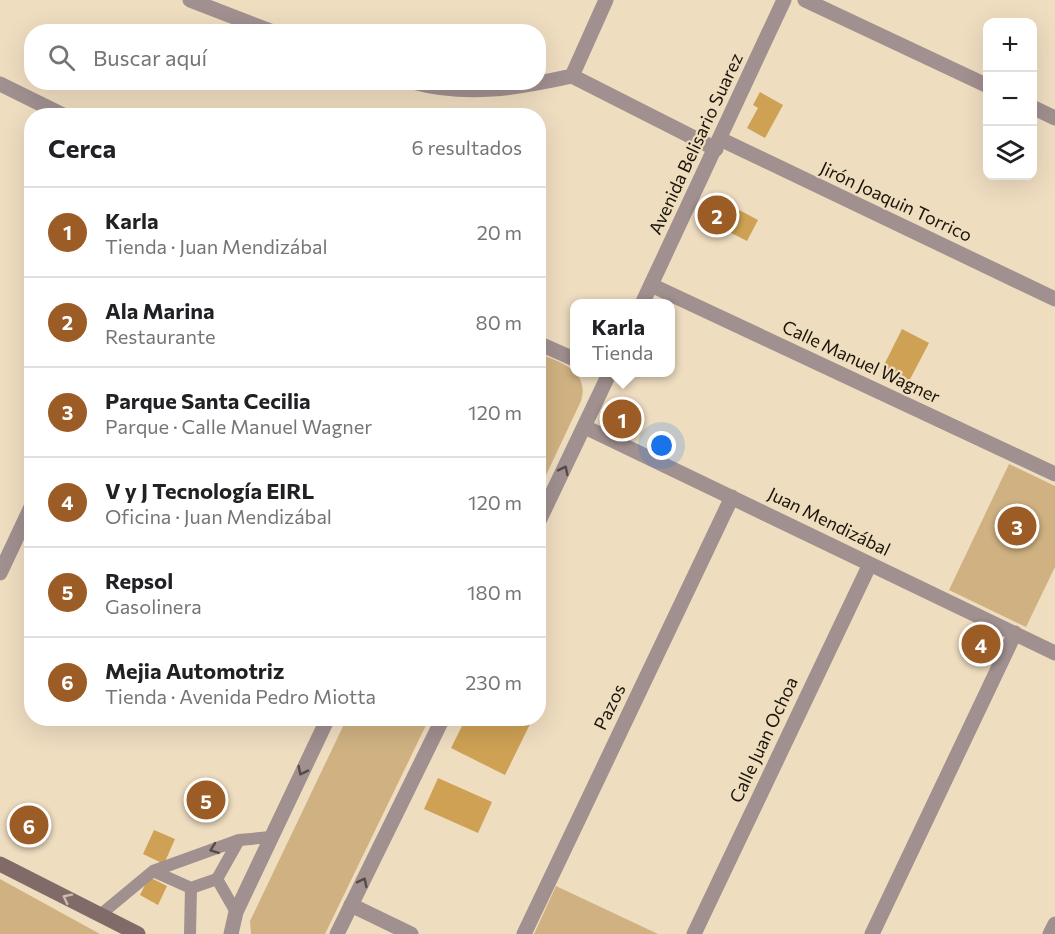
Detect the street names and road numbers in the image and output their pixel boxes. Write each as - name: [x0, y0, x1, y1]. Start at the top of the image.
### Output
- street label: Avenida Belisario Suarez: [643, 49, 747, 238]
- street label: Jirón Joaquin Torrico: [817, 156, 976, 246]
- street label: Calle Manuel Wagner: [779, 315, 944, 407]
- street label: Juan Mendizábal: [765, 482, 894, 560]
- street label: Calle Juan Ochoa: [724, 673, 802, 806]
- street label: Pazos: [589, 680, 630, 733]

